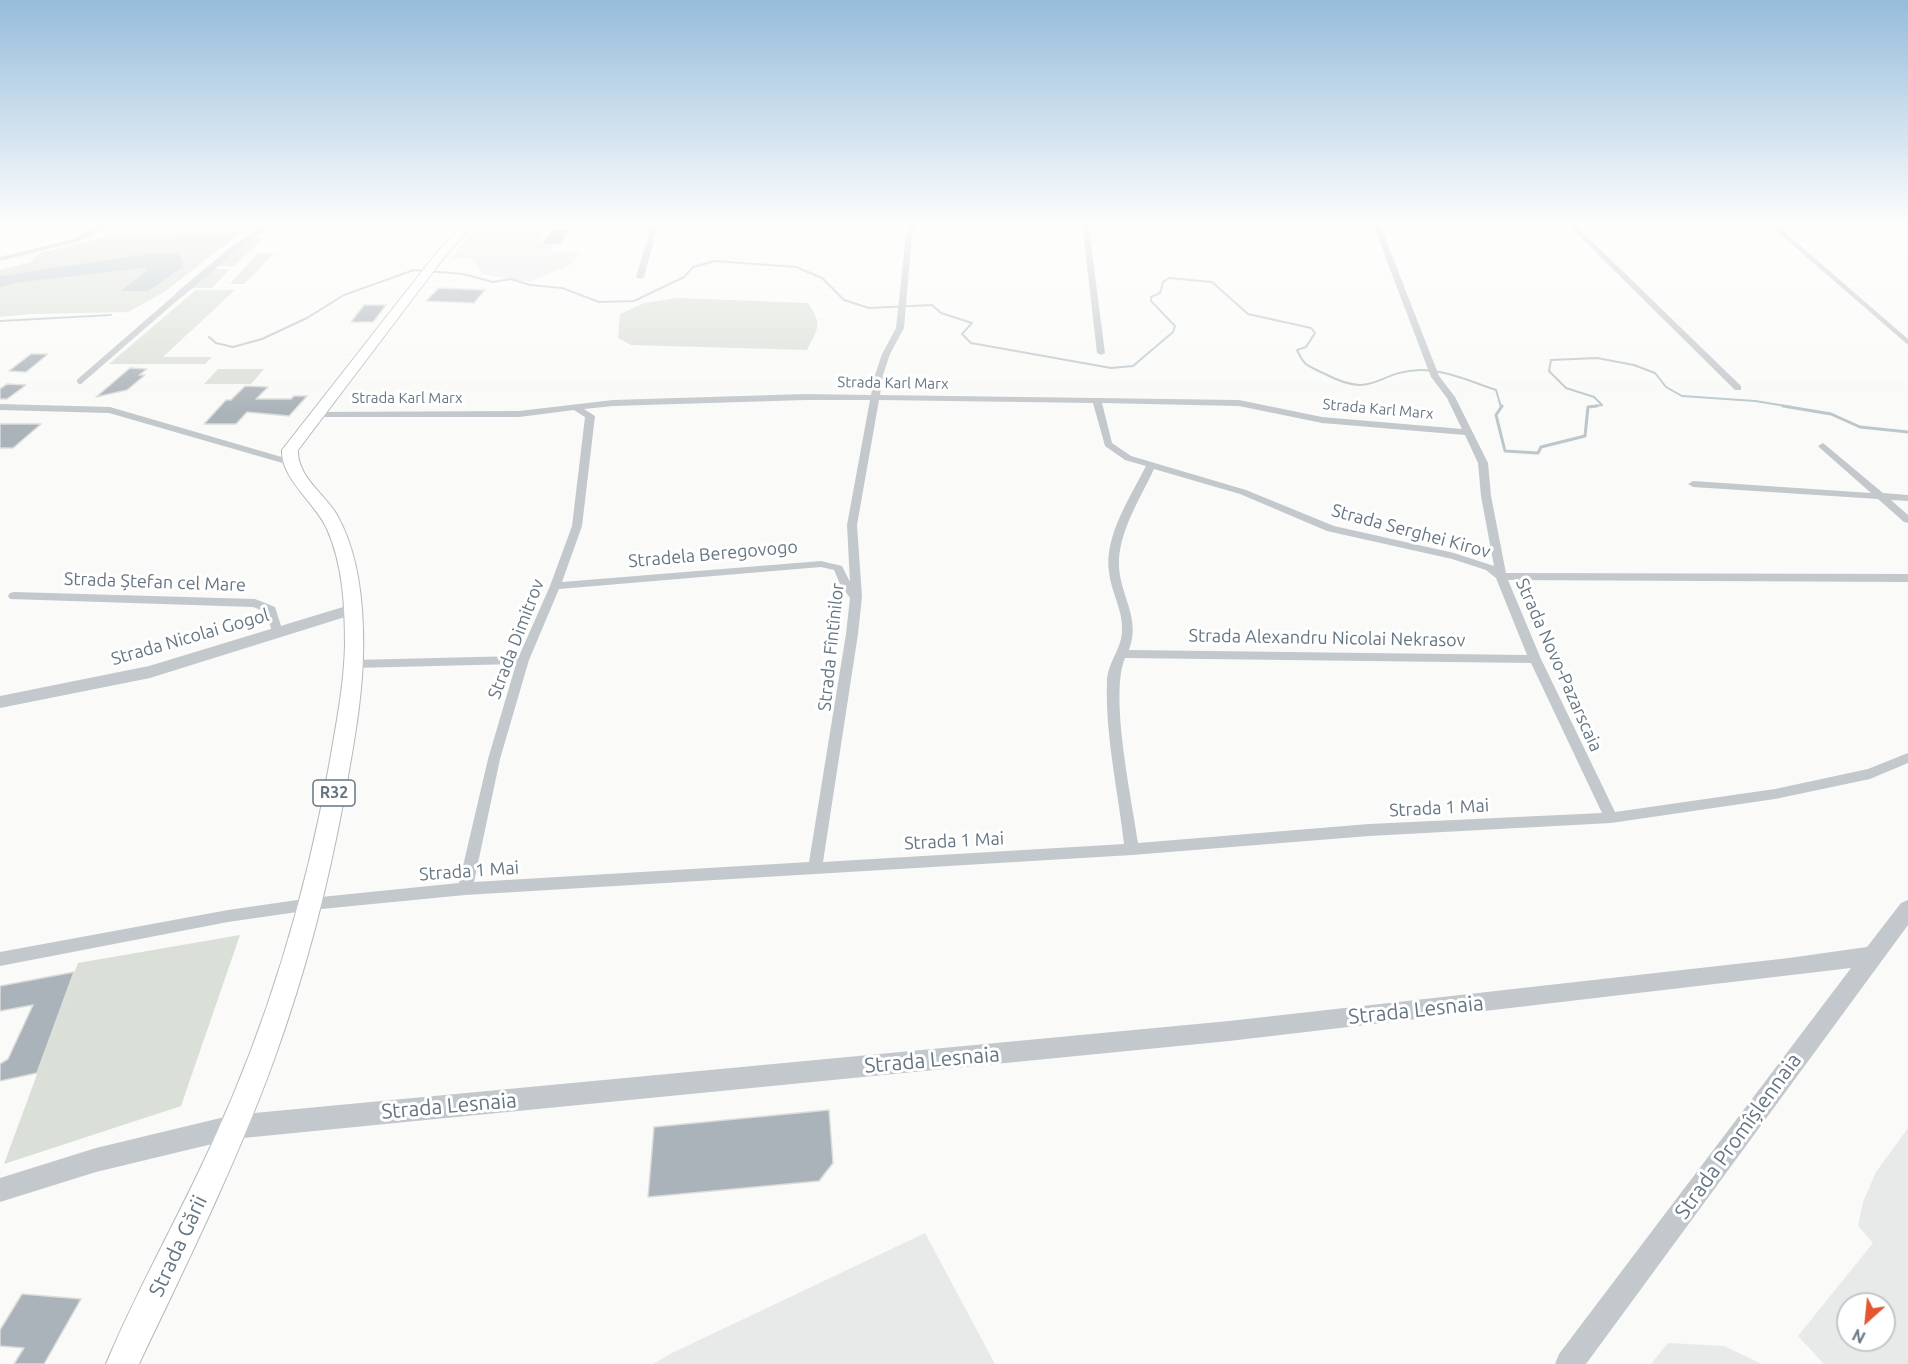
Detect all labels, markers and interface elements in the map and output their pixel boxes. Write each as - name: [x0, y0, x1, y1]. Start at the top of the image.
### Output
- street label: Strada Karl Marx: [837, 373, 949, 393]
- street label: Strada Karl Marx: [351, 389, 463, 407]
- street label: Strada Karl Marx: [1322, 395, 1434, 423]
- street label: Strada Serghei Kirov: [1329, 499, 1493, 563]
- street label: Stradela Beregovogo: [627, 536, 799, 572]
- street label: Strada Ștefan cel Mare: [64, 568, 246, 596]
- street label: Strada Novo-Pazarscaia: [1511, 575, 1607, 755]
- street label: Strada Dimitrov: [483, 576, 549, 702]
- street label: Strada Fîntînilor: [814, 582, 848, 712]
- street label: Strada Nicolai Gogol: [109, 604, 271, 670]
- street label: Strada Alexandru Nicolai Nekrasov: [1188, 625, 1466, 651]
- road number: R32: [313, 780, 355, 806]
- street label: Strada 1 Mai: [1388, 795, 1490, 821]
- street label: Strada 1 Mai: [903, 828, 1005, 854]
- street label: Strada 1 Mai: [418, 857, 520, 885]
- street label: Strada Lesnaia: [1347, 990, 1485, 1030]
- street label: Strada Lesnaia: [863, 1042, 1001, 1078]
- street label: Strada Promîșlennaia: [1669, 1048, 1807, 1224]
- street label: Strada Lesnaia: [380, 1088, 518, 1124]
- street label: Strada Gării: [144, 1191, 212, 1301]
- north arrow: [1836, 1292, 1896, 1352]
- text: N: [1849, 1326, 1868, 1347]

